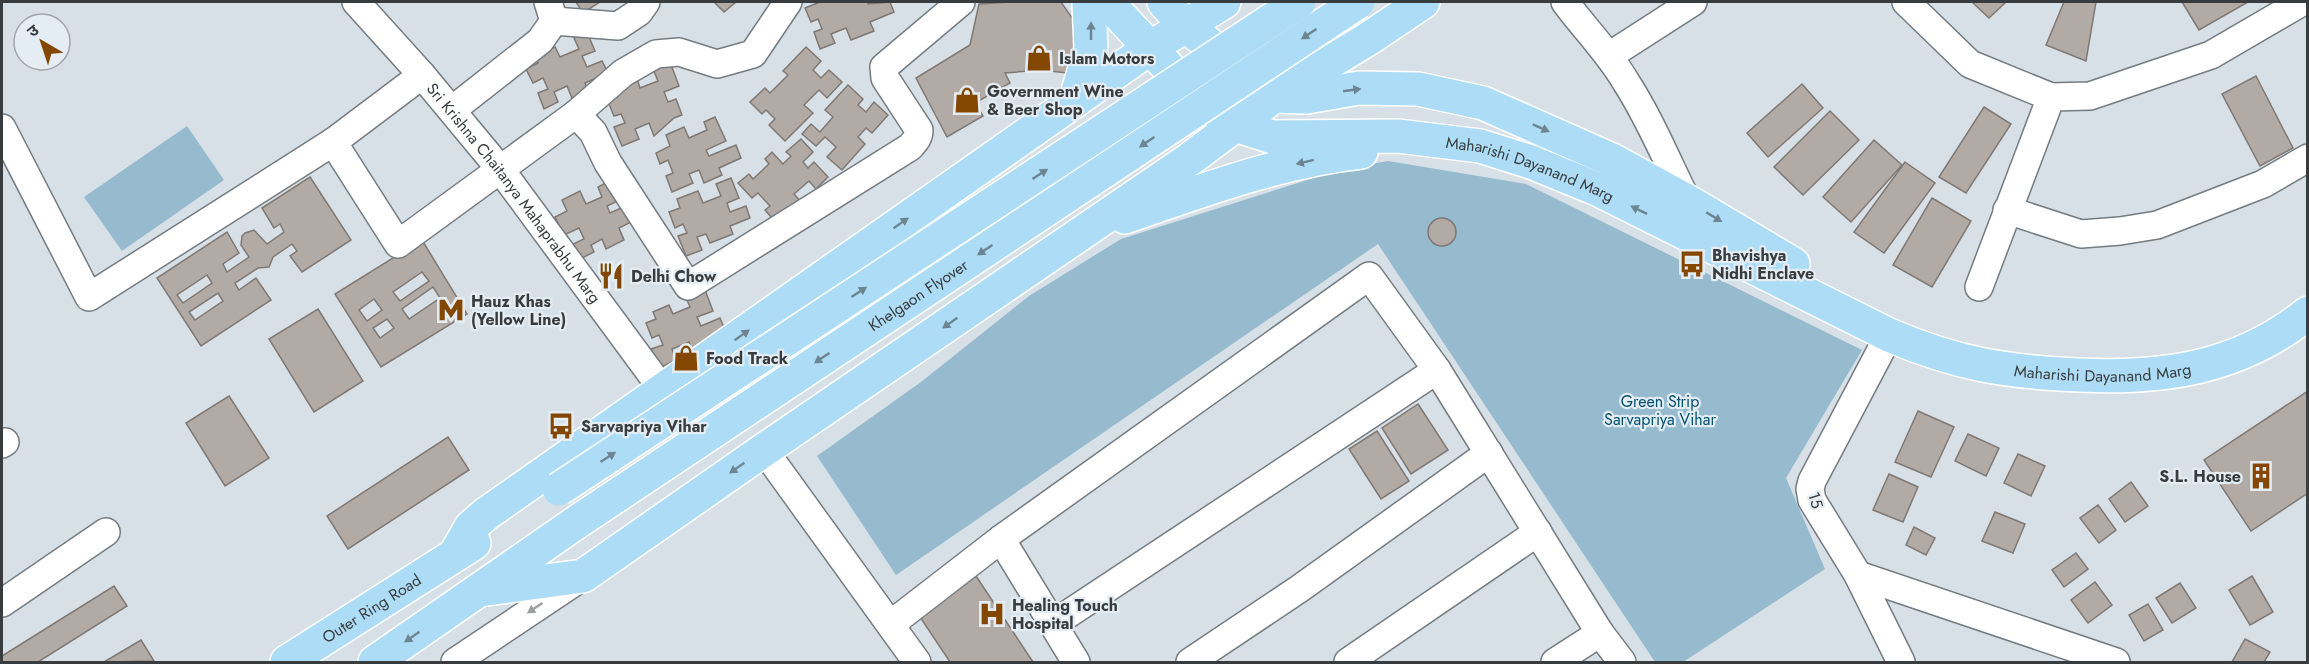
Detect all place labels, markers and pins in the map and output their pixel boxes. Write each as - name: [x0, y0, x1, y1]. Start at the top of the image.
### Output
- shop icon: Islam Motors: [1024, 43, 1054, 73]
- place label: Islam Motors: [1059, 47, 1154, 70]
- place label: Government Wine & Beer Shop: [987, 80, 1124, 121]
- shop icon: Government Wine & Beer Shop: [952, 85, 982, 115]
- place label: Bhavishya Nidhi Enclave: [1712, 244, 1814, 285]
- bus stop icon: Bhavishya Nidhi Enclave: [1677, 249, 1707, 279]
- restaurant icon: Delhi Chow: [596, 261, 626, 291]
- place label: Delhi Chow: [631, 265, 717, 288]
- place label: Hauz Khas (Yellow Line): [471, 290, 566, 331]
- metro station icon: Hauz Khas (Yellow Line): [436, 295, 466, 325]
- shop icon: Food Track: [671, 343, 701, 373]
- place label: Food Track: [706, 347, 789, 370]
- bus stop icon: Sarvapriya Vihar: [546, 411, 576, 441]
- place label: Sarvapriya Vihar: [581, 415, 707, 438]
- building icon: S.L. House: [2246, 461, 2276, 491]
- place label: S.L. House: [2159, 465, 2241, 488]
- place label: Healing Touch Hospital: [1012, 594, 1118, 635]
- hospital icon: Healing Touch Hospital: [977, 599, 1007, 629]

